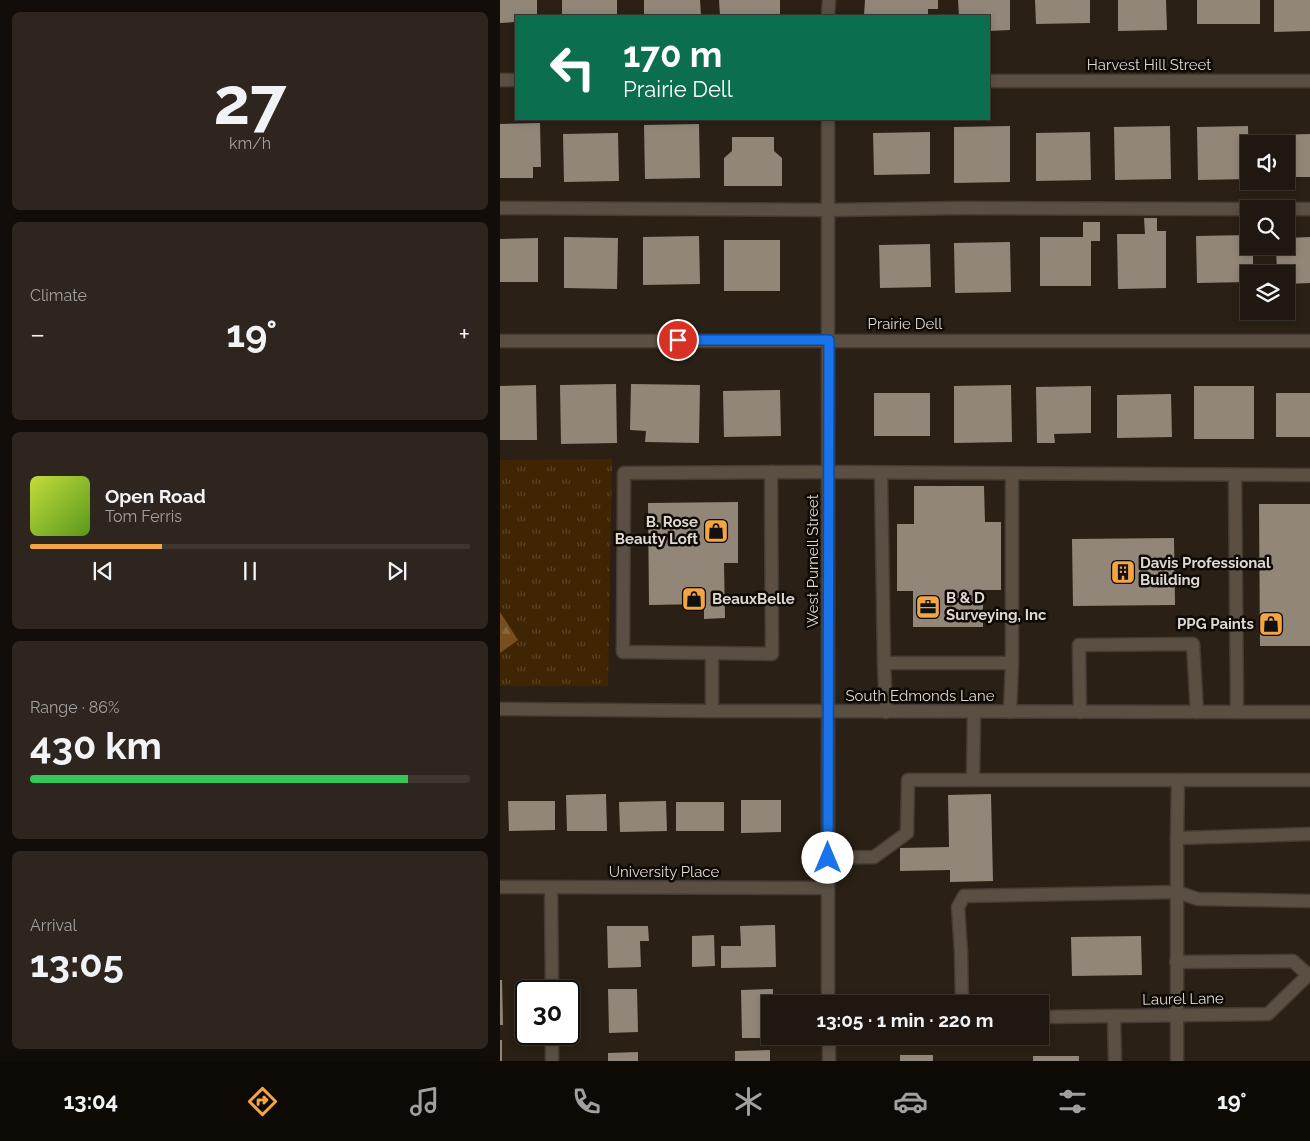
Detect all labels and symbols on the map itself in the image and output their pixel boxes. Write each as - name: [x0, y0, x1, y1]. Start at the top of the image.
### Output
- street label: Harvest Hill Street: [1087, 56, 1211, 74]
- street label: Prairie Dell: [868, 315, 943, 333]
- pin: [657, 319, 699, 361]
- street label: West Purnell Street: [804, 494, 822, 628]
- place label: B. Rose Beauty Loft: [615, 513, 698, 548]
- shop icon: B. Rose Beauty Loft: [703, 518, 729, 544]
- place label: Davis Professional Building: [1140, 554, 1271, 589]
- building icon: Davis Professional Building: [1110, 559, 1136, 585]
- shop icon: BeauxBelle: [681, 586, 707, 612]
- place label: B & D Surveying, Inc: [946, 589, 1047, 624]
- place label: BeauxBelle: [712, 590, 795, 608]
- office icon: B & D Surveying, Inc: [915, 594, 941, 620]
- shop icon: PPG Paints: [1258, 611, 1284, 637]
- place label: PPG Paints: [1177, 615, 1254, 633]
- street label: South Edmonds Lane: [845, 687, 995, 705]
- position arrow: [801, 831, 853, 883]
- street label: University Place: [609, 863, 720, 881]
- speed limit sign: 30: [515, 980, 580, 1045]
- street label: Laurel Lane: [1142, 989, 1224, 1009]

